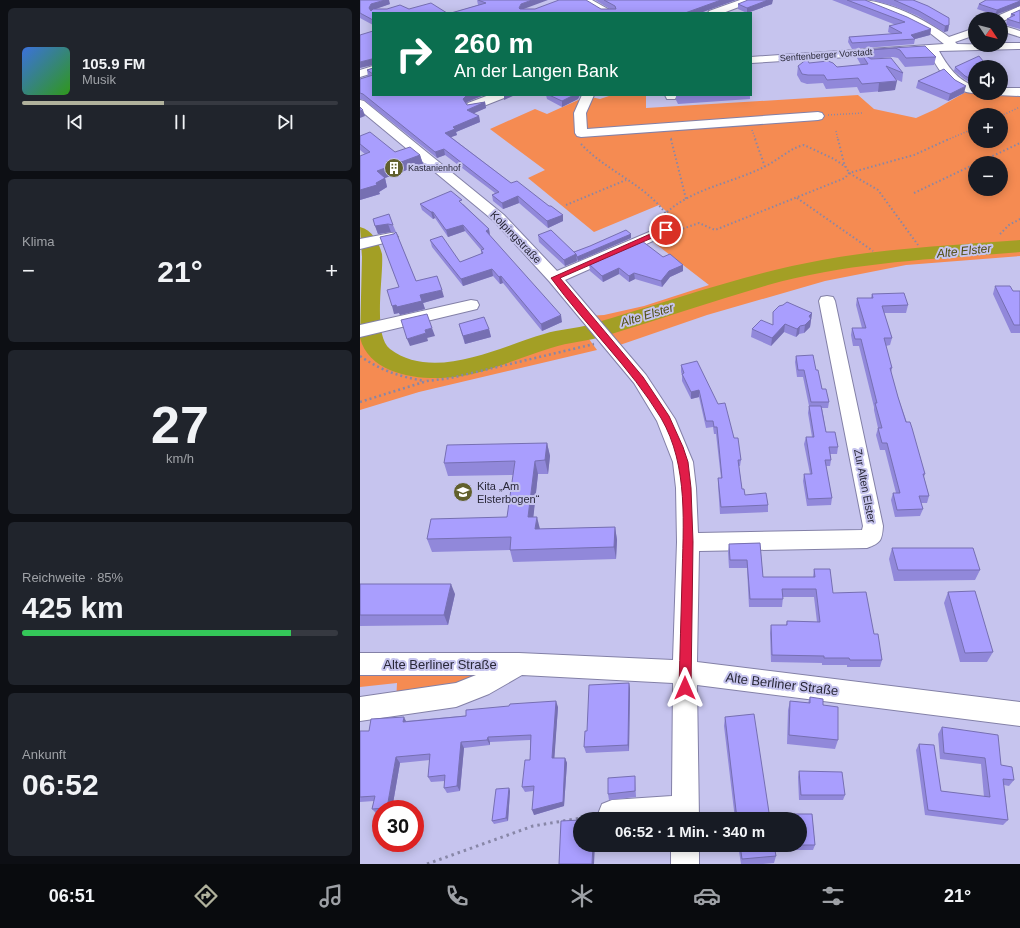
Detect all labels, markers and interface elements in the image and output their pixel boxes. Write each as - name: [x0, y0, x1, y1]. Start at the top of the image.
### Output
- north arrow: [968, 12, 1008, 52]
- map controls: [968, 12, 1008, 196]
- icon: right: [388, 28, 440, 80]
- text: 260 m: [454, 28, 533, 59]
- street label: Senftenberger Vorstadt: [779, 47, 873, 63]
- text: 105.9 FM: [82, 55, 145, 72]
- button: sound: [968, 60, 1008, 100]
- text: An der Langen Bank: [454, 61, 618, 81]
- text: Musik: [82, 72, 116, 87]
- button: +: [968, 108, 1008, 148]
- icon: previous: [64, 111, 86, 133]
- icon: pause: [169, 111, 191, 133]
- icon: next: [274, 111, 296, 133]
- button: −: [968, 156, 1008, 196]
- building icon: Kastanienhof: [383, 157, 405, 179]
- place label: Kastanienhof: [408, 163, 461, 173]
- street label: Kolpingstraße: [488, 208, 544, 266]
- pin: [649, 213, 683, 247]
- icon: arrive: [655, 219, 677, 241]
- text: Klima: [22, 234, 55, 249]
- water label: Alte Elster: [935, 241, 993, 261]
- text: 21°: [157, 255, 203, 288]
- text: −: [22, 258, 35, 283]
- text: +: [325, 258, 338, 283]
- water label: Alte Elster: [618, 300, 676, 330]
- text: 27: [151, 396, 209, 454]
- street label: Zur Alten Elster: [852, 448, 878, 524]
- text: km/h: [166, 451, 194, 466]
- place label: Kita „Am Elsterbogen“: [477, 480, 540, 505]
- school or university icon: Kita „Am Elsterbogen“: [452, 481, 474, 503]
- text: Reichweite · 85%: [22, 570, 123, 585]
- text: 425 km: [22, 591, 124, 624]
- street label: Alte Berliner Straße: [383, 657, 497, 672]
- position arrow: [664, 667, 706, 709]
- street label: Alte Berliner Straße: [725, 670, 839, 698]
- text: Ankunft: [22, 747, 66, 762]
- text: 06:52: [22, 768, 99, 801]
- speed limit sign: 30: [372, 800, 424, 852]
- text: 06:52 · 1 Min. · 340 m: [615, 823, 765, 840]
- icon: directions: [192, 882, 220, 910]
- icon: music: [317, 882, 345, 910]
- icon: phone: [443, 882, 471, 910]
- icon: climate: [568, 882, 596, 910]
- icon: car: [693, 882, 721, 910]
- icon: filters: [819, 882, 847, 910]
- text: 06:51: [49, 886, 95, 906]
- text: 21°: [944, 886, 971, 906]

